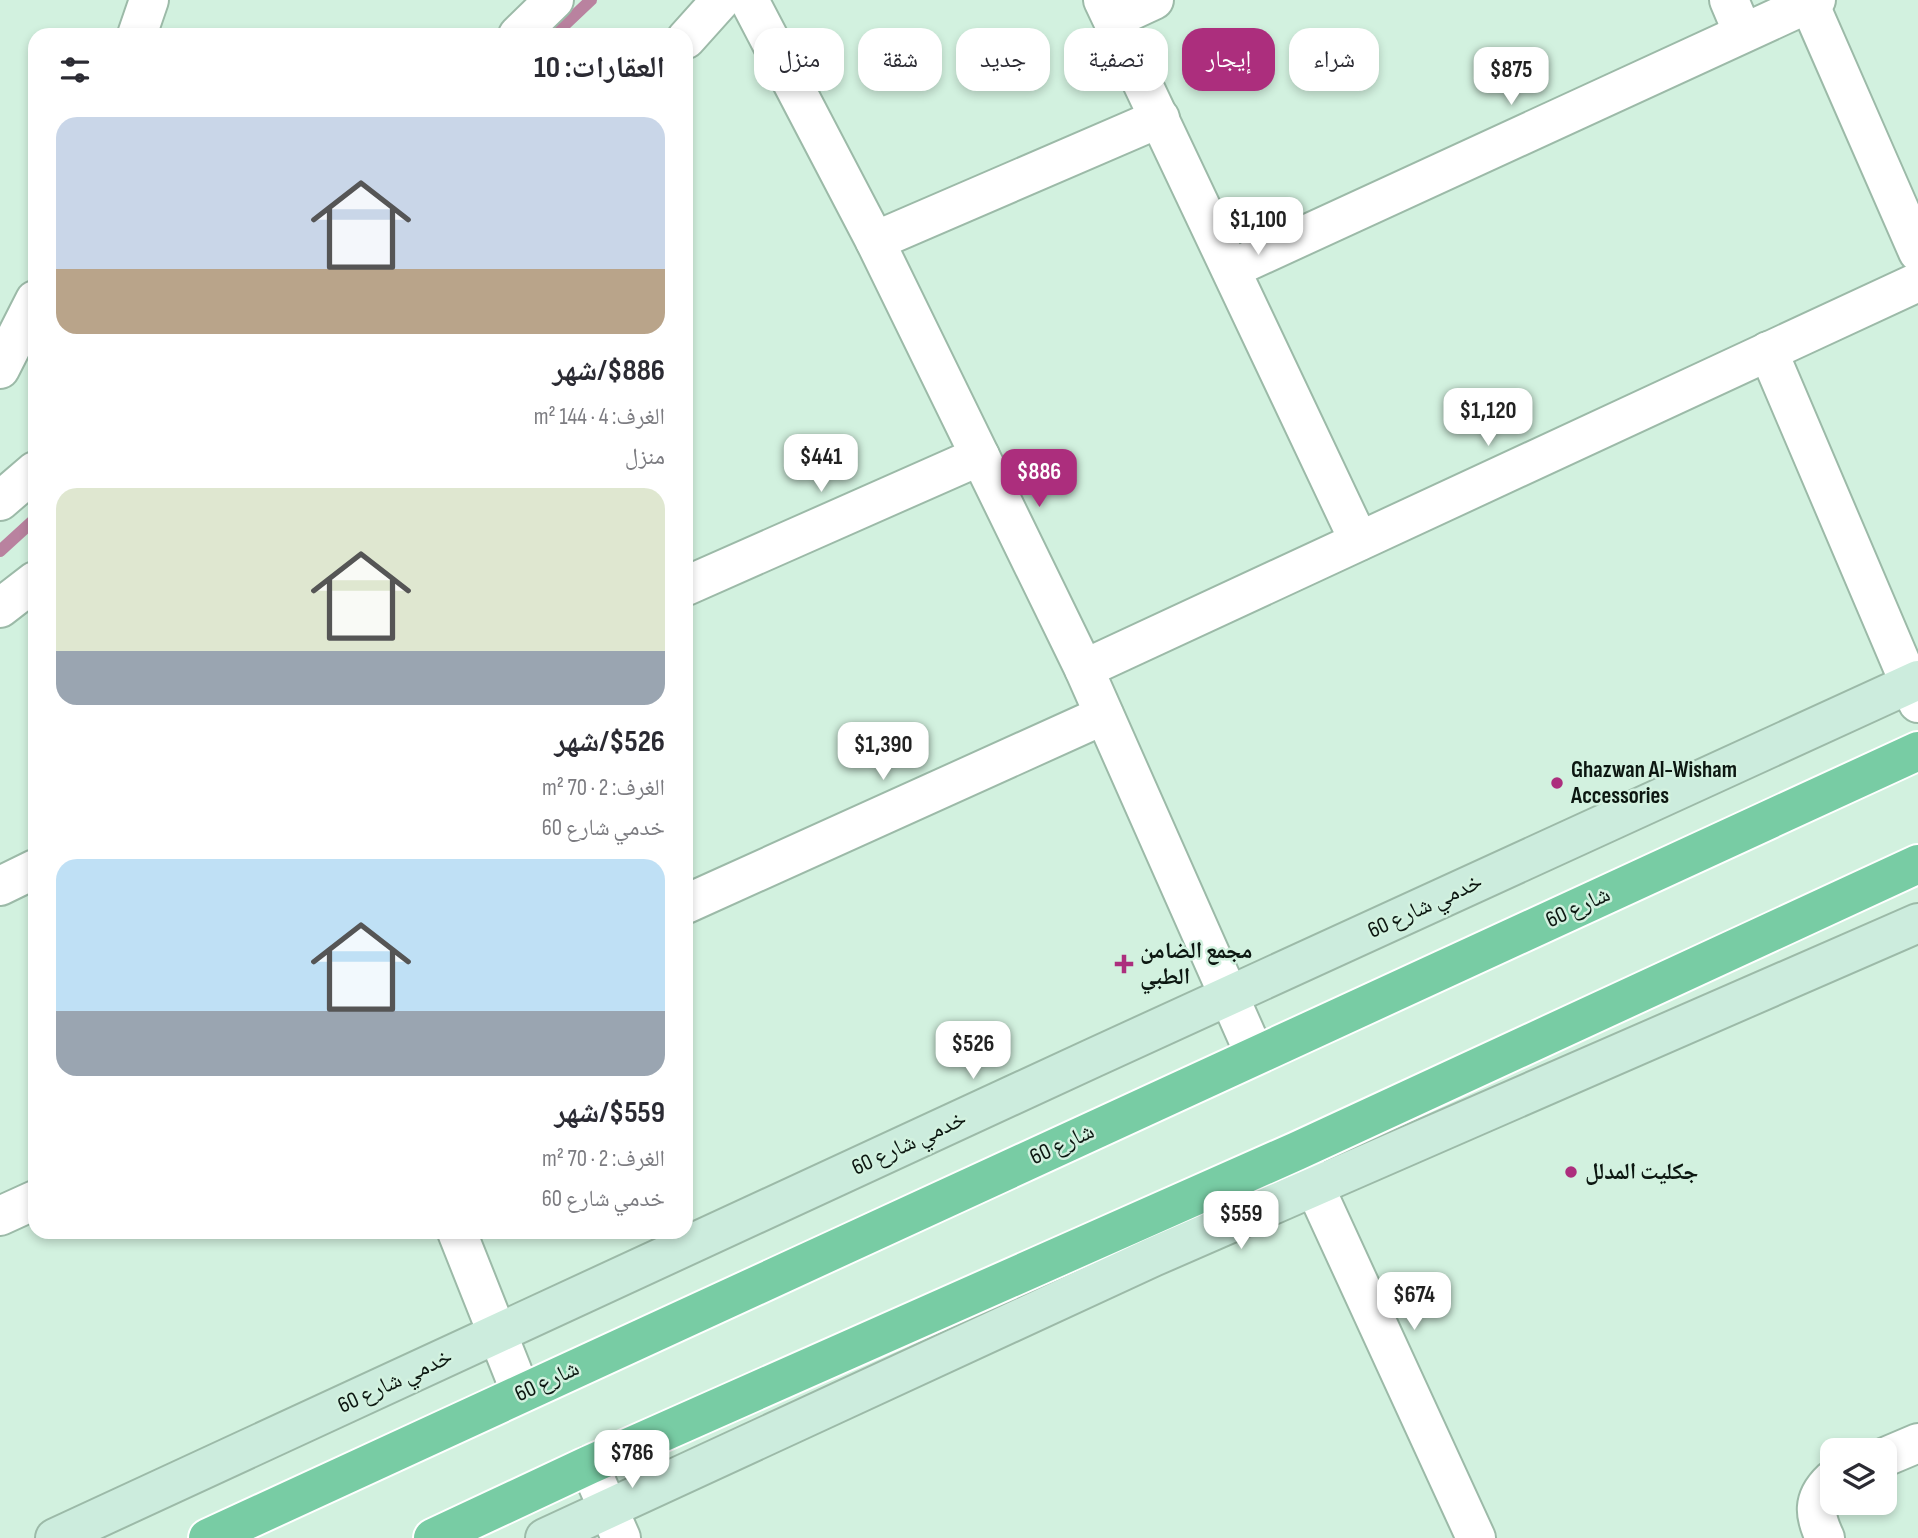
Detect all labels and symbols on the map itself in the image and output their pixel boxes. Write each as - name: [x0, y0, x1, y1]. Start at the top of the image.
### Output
- pin: $875: [1470, 48, 1552, 107]
- pin: $1,100: [1201, 198, 1315, 257]
- pin: $1,120: [1431, 388, 1545, 448]
- pin: $441: [780, 434, 862, 494]
- pin: $886: [998, 449, 1080, 509]
- pin: $1,390: [826, 722, 940, 782]
- place label: Ghazwan Al-Wisham Accessories: [1570, 756, 1737, 810]
- marker: Ghazwan Al-Wisham Accessories: [1549, 775, 1565, 791]
- street label: خدمي شارع 60: [1363, 867, 1488, 948]
- street label: شارع 60: [1541, 880, 1615, 934]
- place label: مجمع الضامن الطبي: [1140, 937, 1252, 995]
- marker: مجمع الضامن الطبي: [1114, 954, 1134, 974]
- pin: $526: [932, 1021, 1014, 1081]
- street label: خدمي شارع 60: [847, 1104, 972, 1185]
- street label: شارع 60: [1025, 1117, 1099, 1171]
- place label: جكليت المدلل: [1585, 1158, 1698, 1186]
- marker: جكليت المدلل: [1563, 1164, 1579, 1180]
- pin: $559: [1200, 1192, 1282, 1251]
- pin: $674: [1373, 1272, 1455, 1332]
- street label: خدمي شارع 60: [333, 1342, 458, 1423]
- street label: شارع 60: [510, 1354, 584, 1408]
- pin: $786: [591, 1430, 673, 1490]

